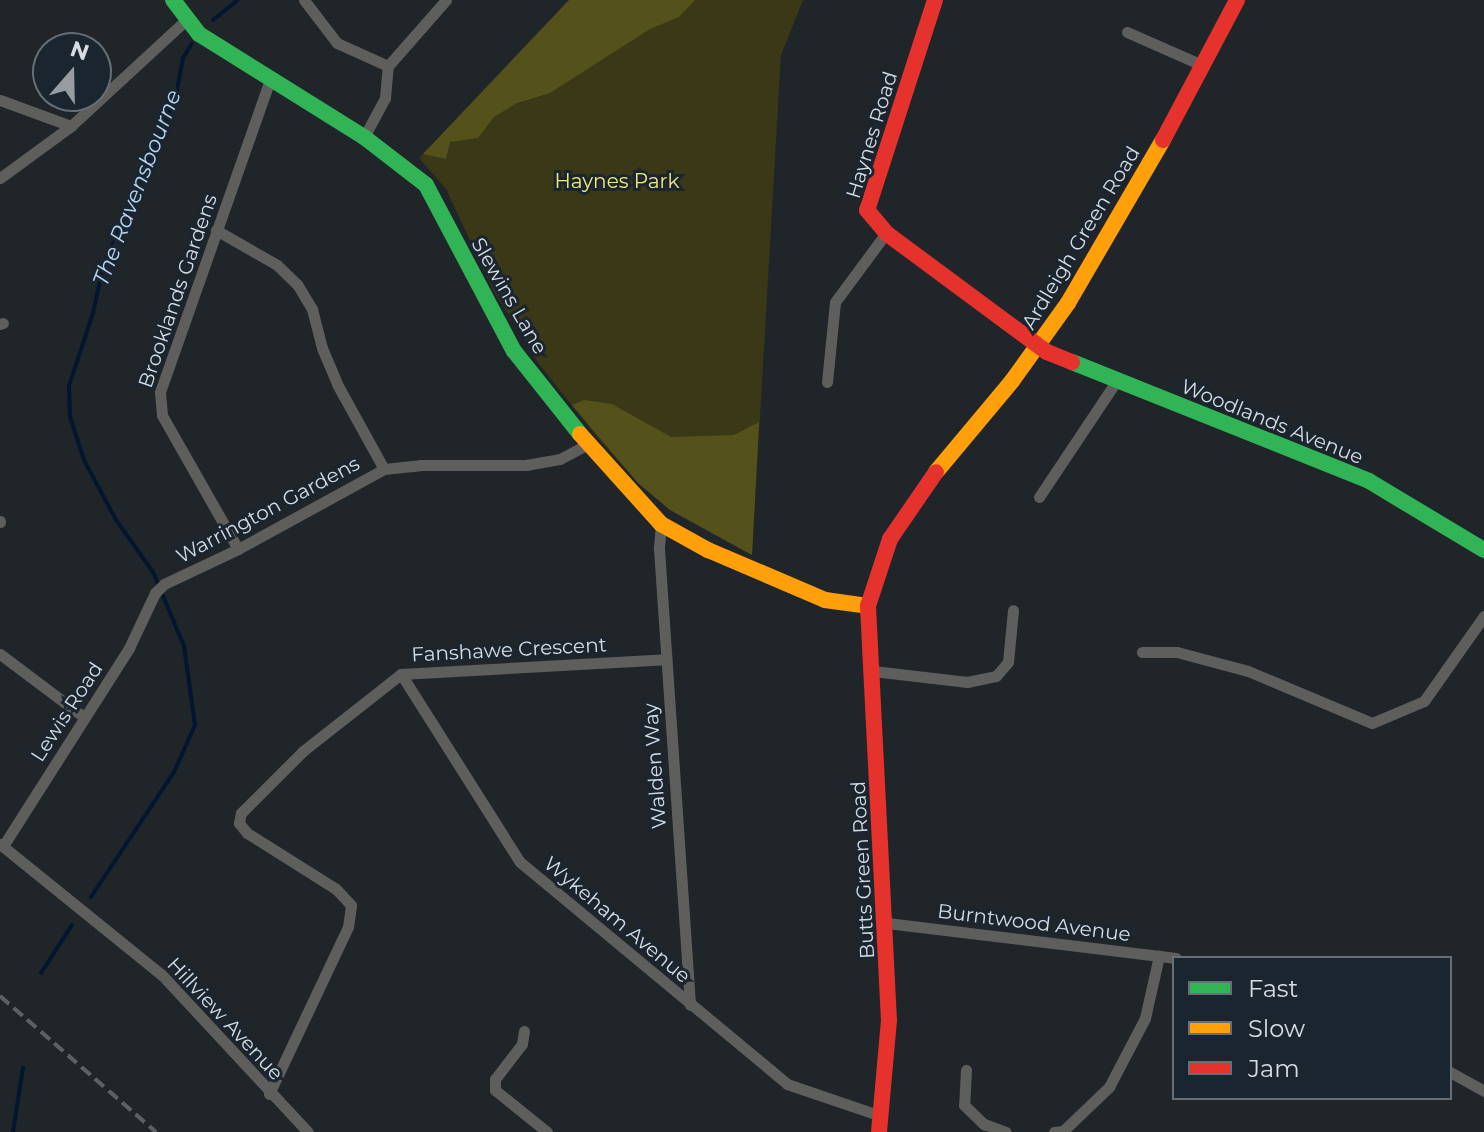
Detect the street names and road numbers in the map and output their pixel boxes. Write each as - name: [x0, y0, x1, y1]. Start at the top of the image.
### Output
- street label: Haynes Road: [841, 69, 903, 201]
- street label: Ardleigh Green Road: [1017, 142, 1145, 334]
- street label: Brooklands Gardens: [134, 191, 222, 391]
- street label: Slewins Lane: [466, 234, 552, 358]
- street label: Woodlands Avenue: [1177, 374, 1367, 470]
- street label: Warrington Gardens: [172, 451, 364, 569]
- street label: Fanshawe Crescent: [411, 633, 607, 667]
- street label: Lewis Road: [26, 658, 108, 766]
- street label: Walden Way: [639, 702, 671, 830]
- street label: Butts Green Road: [846, 781, 880, 959]
- street label: Wykeham Avenue: [539, 852, 695, 988]
- street label: Burntwood Avenue: [936, 899, 1132, 947]
- street label: Hillview Avenue: [162, 953, 288, 1085]

